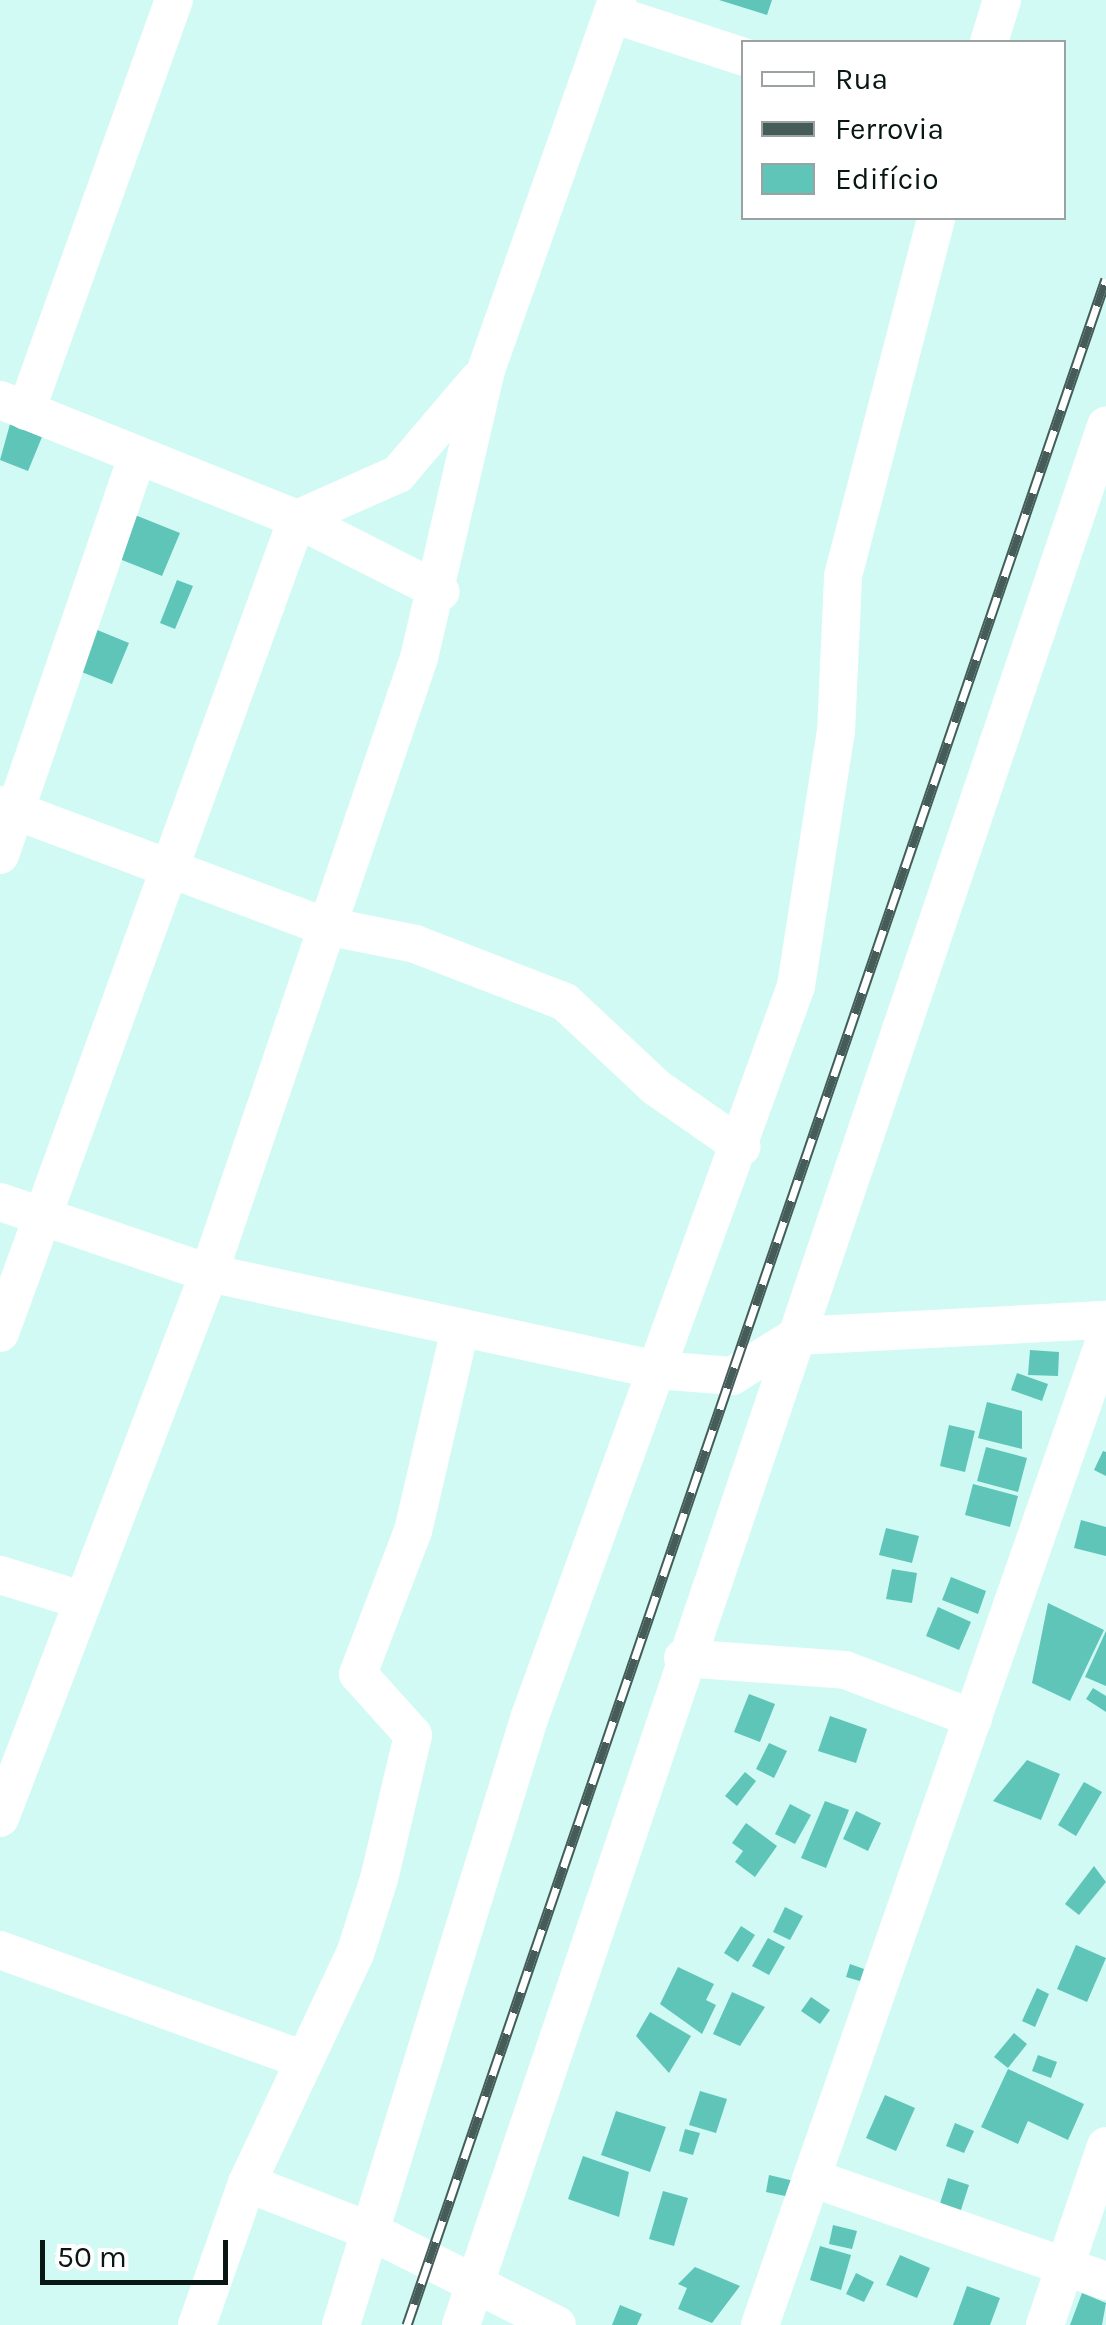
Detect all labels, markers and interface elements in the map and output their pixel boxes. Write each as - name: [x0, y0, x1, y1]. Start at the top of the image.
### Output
- legend: [741, 40, 1066, 220]
- text: Rua: [835, 61, 888, 97]
- text: Ferrovia: [835, 111, 944, 147]
- text: Edifício: [835, 161, 939, 197]
- scale bar: [45, 2220, 232, 2282]
- text: 50 m: [57, 2239, 127, 2275]

